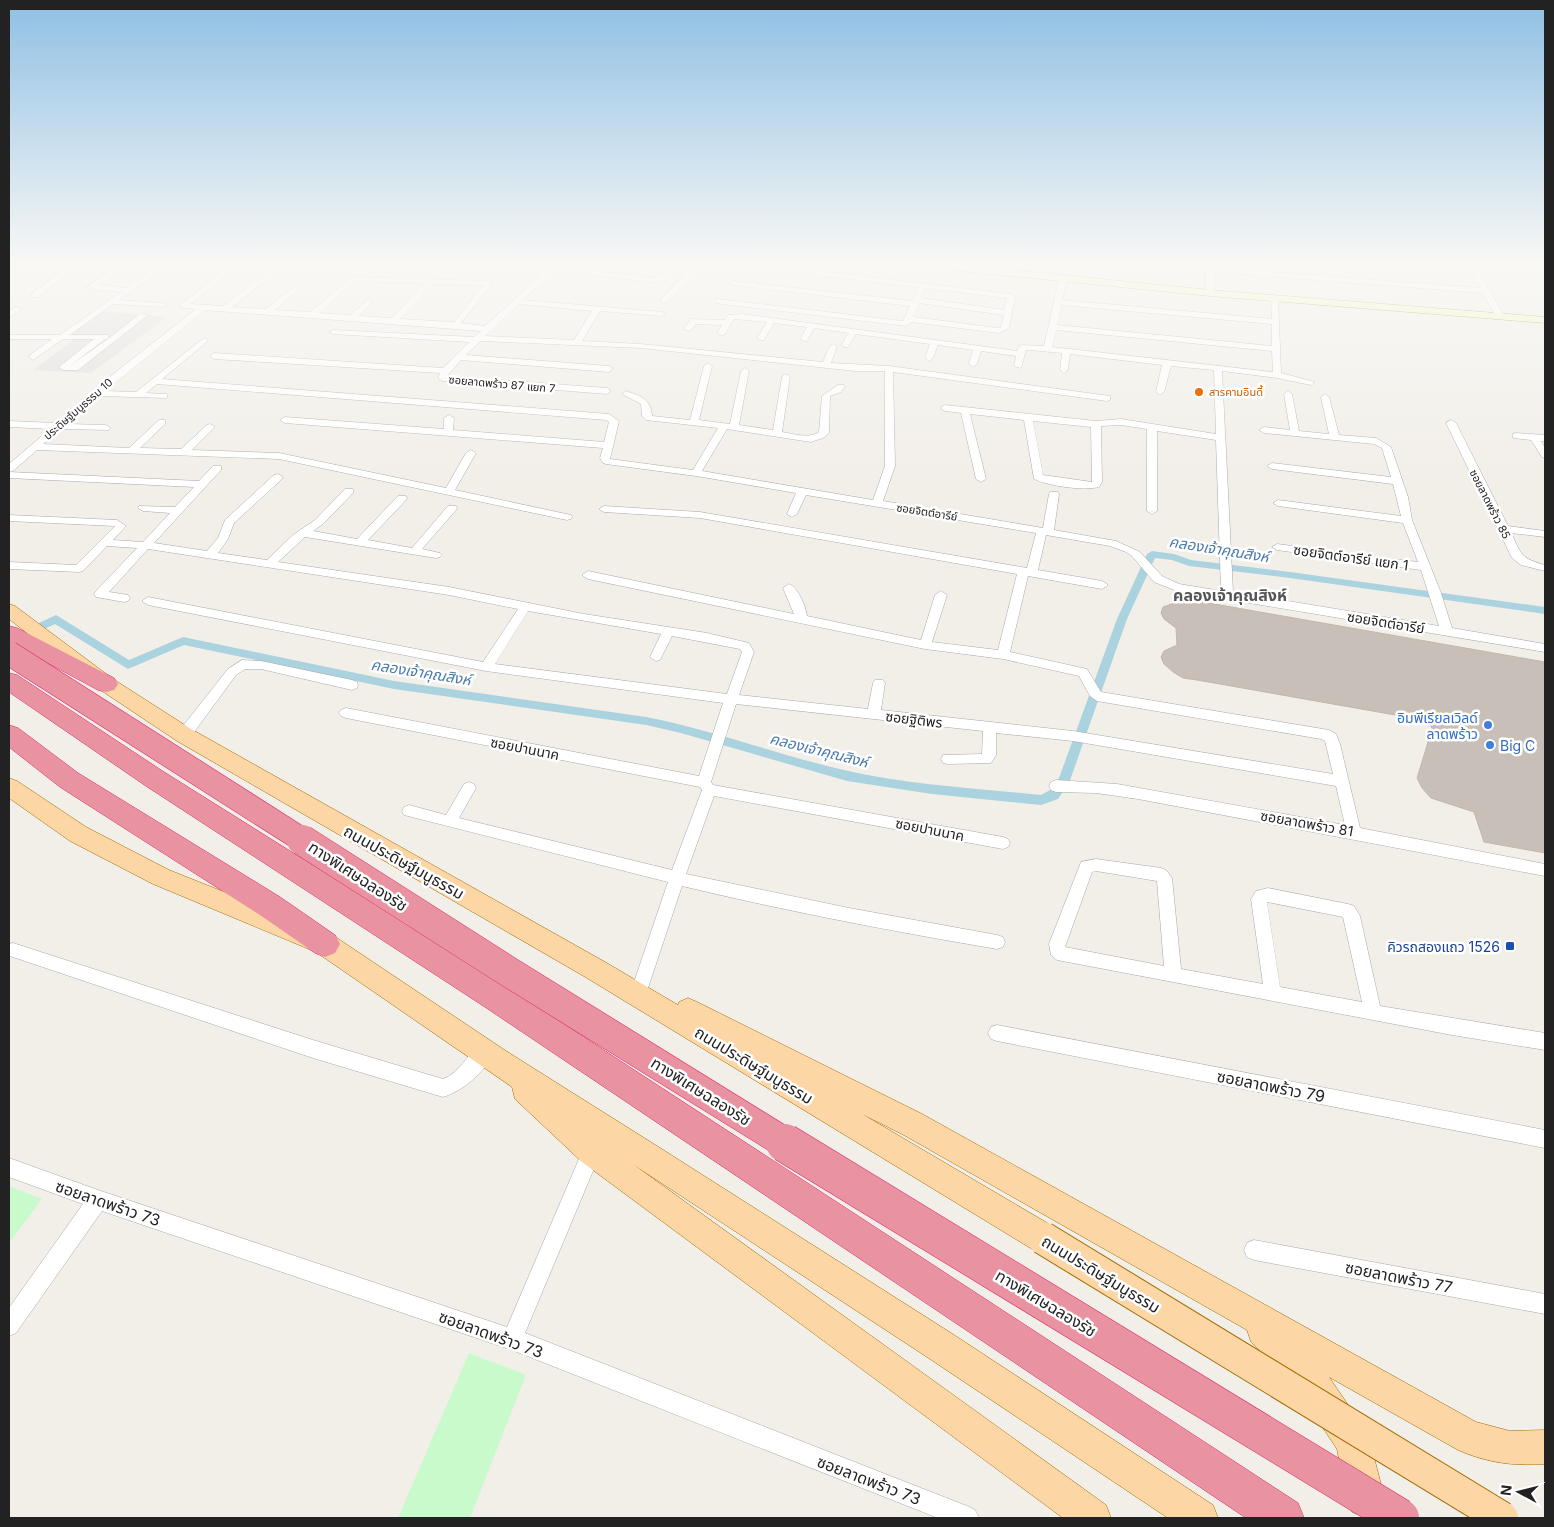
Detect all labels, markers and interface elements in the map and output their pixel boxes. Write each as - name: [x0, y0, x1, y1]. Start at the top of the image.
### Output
- street label: ซอยลาดพร้าว 87 แยก 7: [448, 372, 556, 396]
- street label: ประดิษฐ์มนูธรรม 10: [41, 375, 115, 443]
- place label: สารคามอินดี้: [1209, 384, 1263, 399]
- marker: สารคามอินดี้: [1193, 386, 1205, 398]
- street label: ซอยลาดพร้าว 85: [1467, 467, 1514, 541]
- street label: ซอยจิตต์อารีย์: [896, 500, 959, 524]
- water label: คลองเจ้าคุณสิงห์: [1168, 532, 1274, 567]
- street label: ซอยจิตต์อารีย์ แยก 1: [1292, 541, 1410, 573]
- district label: คลองเจ้าคุณสิงห์: [1173, 585, 1287, 605]
- street label: ซอยจิตต์อารีย์: [1346, 607, 1426, 637]
- water label: คลองเจ้าคุณสิงห์: [370, 655, 476, 690]
- street label: ซอยฐิติพร: [885, 707, 944, 731]
- place label: อิมพีเรียลเวิลด์ ลาดพร้าว: [1397, 709, 1478, 742]
- marker: อิมพีเรียลเวิลด์ ลาดพร้าว: [1482, 719, 1494, 731]
- water label: คลองเจ้าคุณสิงห์: [768, 729, 873, 772]
- street label: ซอยปานนาค: [489, 733, 561, 763]
- place label: Big C: [1500, 737, 1535, 754]
- marker: Big C: [1484, 739, 1496, 751]
- street label: ซอยลาดพร้าว 81: [1259, 806, 1355, 840]
- street label: ซอยปานนาค: [894, 814, 966, 844]
- street label: ถนนประดิษฐ์มนูธรรม: [340, 821, 468, 903]
- street label: ทางพิเศษฉลองรัช: [305, 837, 411, 915]
- place label: คิวรถสองแถว 1526: [1387, 938, 1500, 955]
- marker: คิวรถสองแถว 1526: [1504, 940, 1516, 952]
- street label: ถนนประดิษฐ์มนูธรรม: [691, 1022, 817, 1108]
- street label: ทางพิเศษฉลองรัช: [647, 1052, 755, 1130]
- street label: ซอยลาดพร้าว 79: [1215, 1066, 1327, 1106]
- street label: ซอยลาดพร้าว 73: [53, 1176, 163, 1230]
- street label: ถนนประดิษฐ์มนูธรรม: [1038, 1231, 1164, 1317]
- street label: ซอยลาดพร้าว 77: [1343, 1257, 1455, 1297]
- street label: ทางพิเศษฉลองรัช: [992, 1265, 1100, 1341]
- street label: ซอยลาดพร้าว 73: [436, 1306, 546, 1362]
- street label: ซอยลาดพร้าว 73: [814, 1451, 924, 1509]
- north arrow: [1494, 1467, 1544, 1517]
- text: N: [1497, 1484, 1515, 1497]

